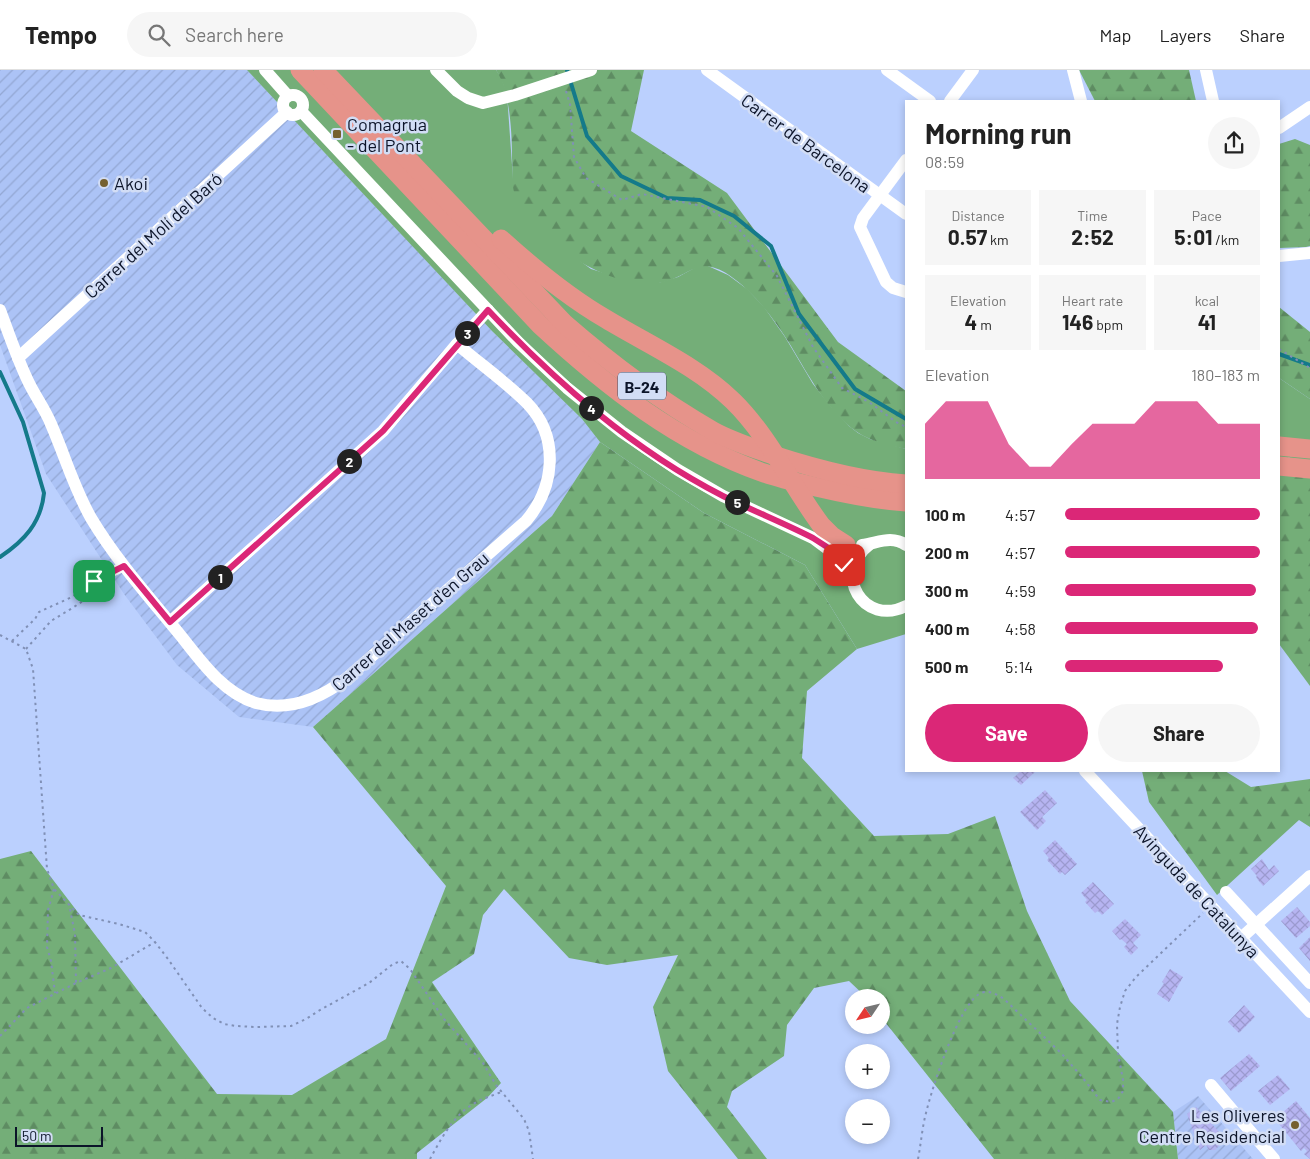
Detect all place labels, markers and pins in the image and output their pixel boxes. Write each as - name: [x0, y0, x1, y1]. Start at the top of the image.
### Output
- place label: Comagrua - del Pont: [347, 113, 427, 156]
- marker: Comagrua - del Pont: [331, 128, 343, 140]
- place label: Akoi: [114, 172, 148, 194]
- marker: Akoi: [98, 177, 110, 189]
- pin: 3: [454, 320, 480, 346]
- pin: 4: [578, 396, 604, 420]
- pin: 2: [336, 448, 362, 474]
- pin: 5: [724, 490, 750, 514]
- pin: [823, 544, 865, 586]
- pin: [73, 560, 115, 602]
- pin: 1: [208, 564, 232, 590]
- place label: Les Oliveres Centre Residencial: [1139, 1104, 1285, 1147]
- marker: Les Oliveres Centre Residencial: [1289, 1119, 1301, 1131]

